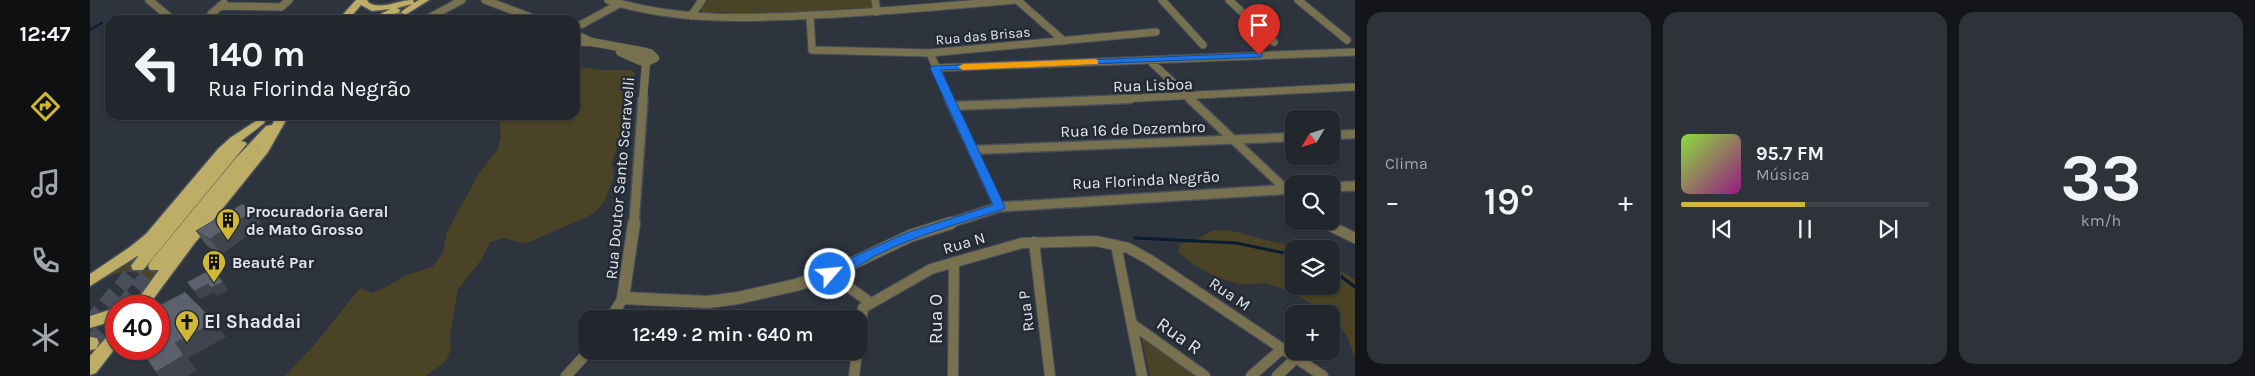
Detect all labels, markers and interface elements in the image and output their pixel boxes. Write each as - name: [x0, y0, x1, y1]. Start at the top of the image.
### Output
- pin: [1238, 4, 1280, 55]
- icon: arrive: [1245, 11, 1273, 39]
- text: 12:47: [19, 21, 71, 47]
- street label: Rua das Brisas: [935, 23, 1031, 49]
- text: 140 m: [208, 34, 306, 75]
- icon: left: [125, 35, 190, 100]
- street label: Rua Lisboa: [1113, 74, 1193, 96]
- text: Rua Florinda Negrão: [208, 76, 411, 102]
- street label: Rua Doutor Santo Scaravelli: [602, 76, 638, 280]
- icon: directions: [28, 89, 63, 124]
- north arrow: [1285, 110, 1340, 165]
- map controls: [1285, 110, 1340, 360]
- street label: Rua 16 de Dezembro: [1060, 117, 1206, 141]
- text: 33: [2061, 140, 2141, 216]
- text: 95.7 FM: [1756, 143, 1824, 165]
- text: Clima: [1385, 154, 1428, 173]
- text: Música: [1756, 165, 1809, 184]
- icon: music: [28, 166, 63, 201]
- street label: Rua Florinda Negrão: [1072, 167, 1220, 193]
- button: search: [1285, 175, 1340, 230]
- text: 19°: [1484, 179, 1534, 224]
- text: −: [1385, 185, 1400, 218]
- text: +: [1618, 185, 1633, 218]
- place label: Procuradoria Geral de Mato Grosso: [246, 202, 388, 239]
- building icon: Procuradoria Geral de Mato Grosso: [215, 207, 241, 241]
- text: km/h: [2081, 211, 2121, 230]
- icon: previous: [1708, 215, 1736, 243]
- icon: pause: [1791, 215, 1819, 243]
- icon: next: [1874, 215, 1902, 243]
- street label: Rua N: [941, 228, 987, 258]
- button: layers: [1285, 240, 1340, 295]
- icon: phone: [28, 243, 63, 278]
- position arrow: [803, 247, 855, 299]
- building icon: Beauté Par: [201, 249, 227, 283]
- place label: Beauté Par: [232, 253, 315, 272]
- street label: Rua M: [1206, 273, 1254, 315]
- street label: Rua P: [1014, 289, 1038, 332]
- street label: Rua O: [925, 294, 947, 344]
- speed limit sign: 40: [105, 295, 170, 360]
- button: +: [1285, 305, 1340, 360]
- church icon: El Shaddai: [174, 309, 200, 343]
- place label: El Shaddai: [204, 311, 301, 333]
- street label: Rua R: [1152, 313, 1206, 359]
- icon: climate: [28, 320, 63, 355]
- text: 12:49 · 2 min · 640 m: [632, 324, 814, 346]

